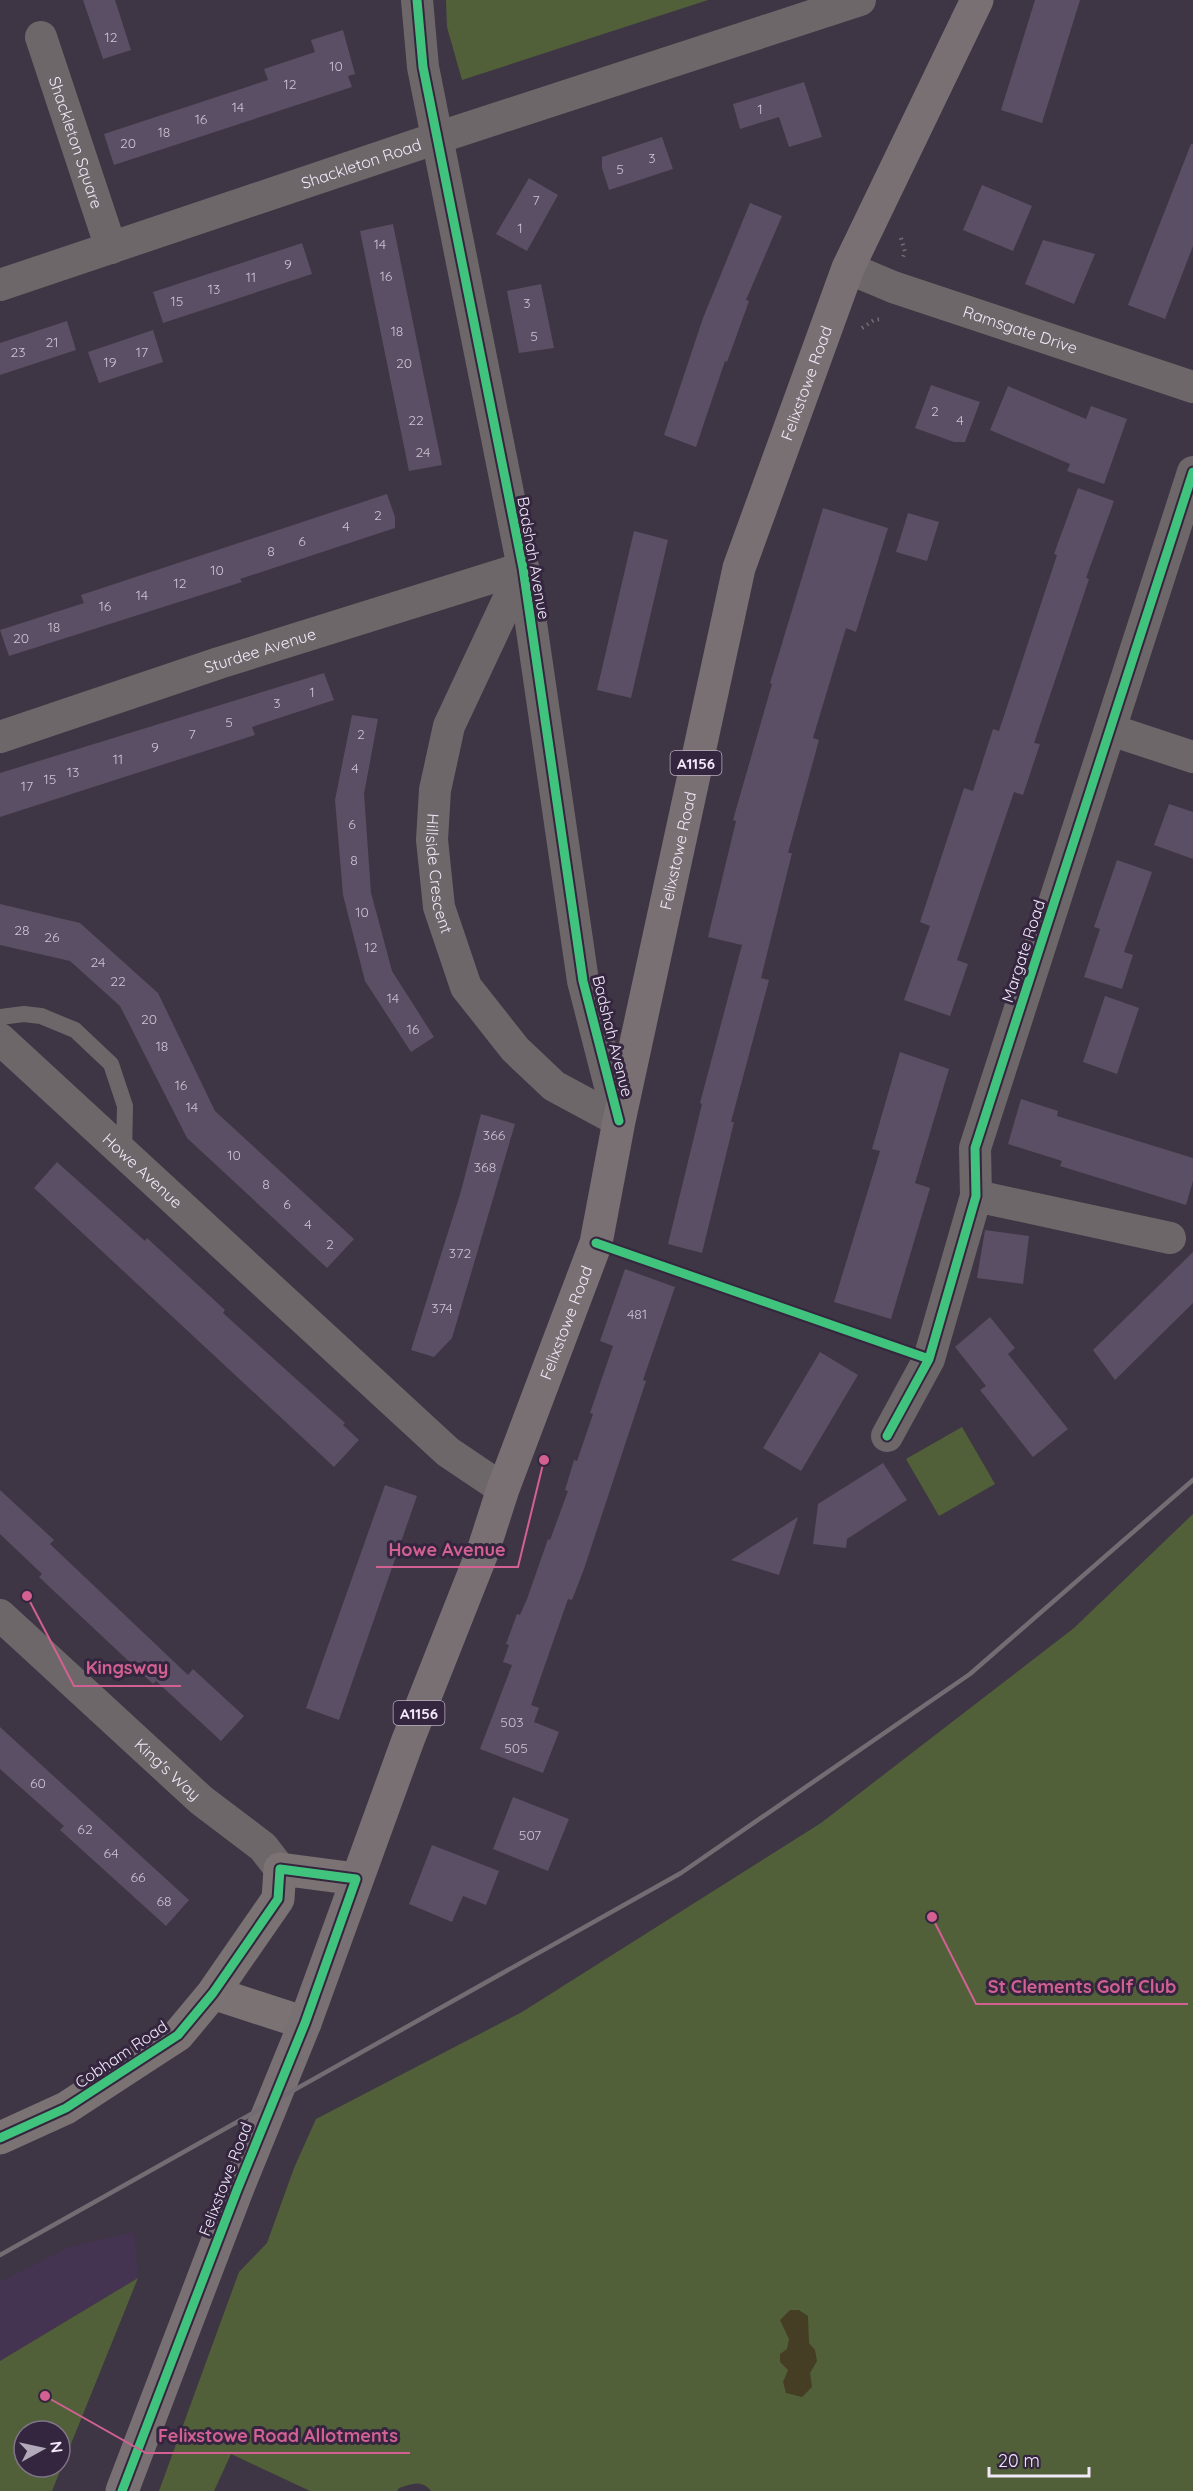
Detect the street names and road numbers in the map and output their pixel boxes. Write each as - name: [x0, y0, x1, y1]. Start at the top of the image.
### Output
- street label: Shackleton Square: [45, 74, 107, 211]
- street label: Shackleton Road: [298, 134, 424, 193]
- street label: Ramsgate Drive: [960, 301, 1080, 358]
- street label: Felixstowe Road: [776, 323, 836, 443]
- street label: Badshah Avenue: [513, 495, 555, 621]
- street label: Sturdee Avenue: [201, 623, 318, 677]
- road number: A1156: [670, 751, 722, 775]
- street label: Felixstowe Road: [655, 790, 700, 912]
- street label: Hillside Crescent: [422, 813, 457, 936]
- street label: Margate Road: [997, 897, 1049, 1005]
- street label: Badshah Avenue: [588, 973, 638, 1099]
- street label: Howe Avenue: [99, 1129, 187, 1212]
- street label: Felixstowe Road: [535, 1263, 597, 1383]
- road number: A1156: [394, 1701, 444, 1725]
- street label: King's Way: [131, 1734, 205, 1805]
- street label: Cobham Road: [71, 2016, 171, 2092]
- street label: Felixstowe Road: [194, 2119, 256, 2239]

